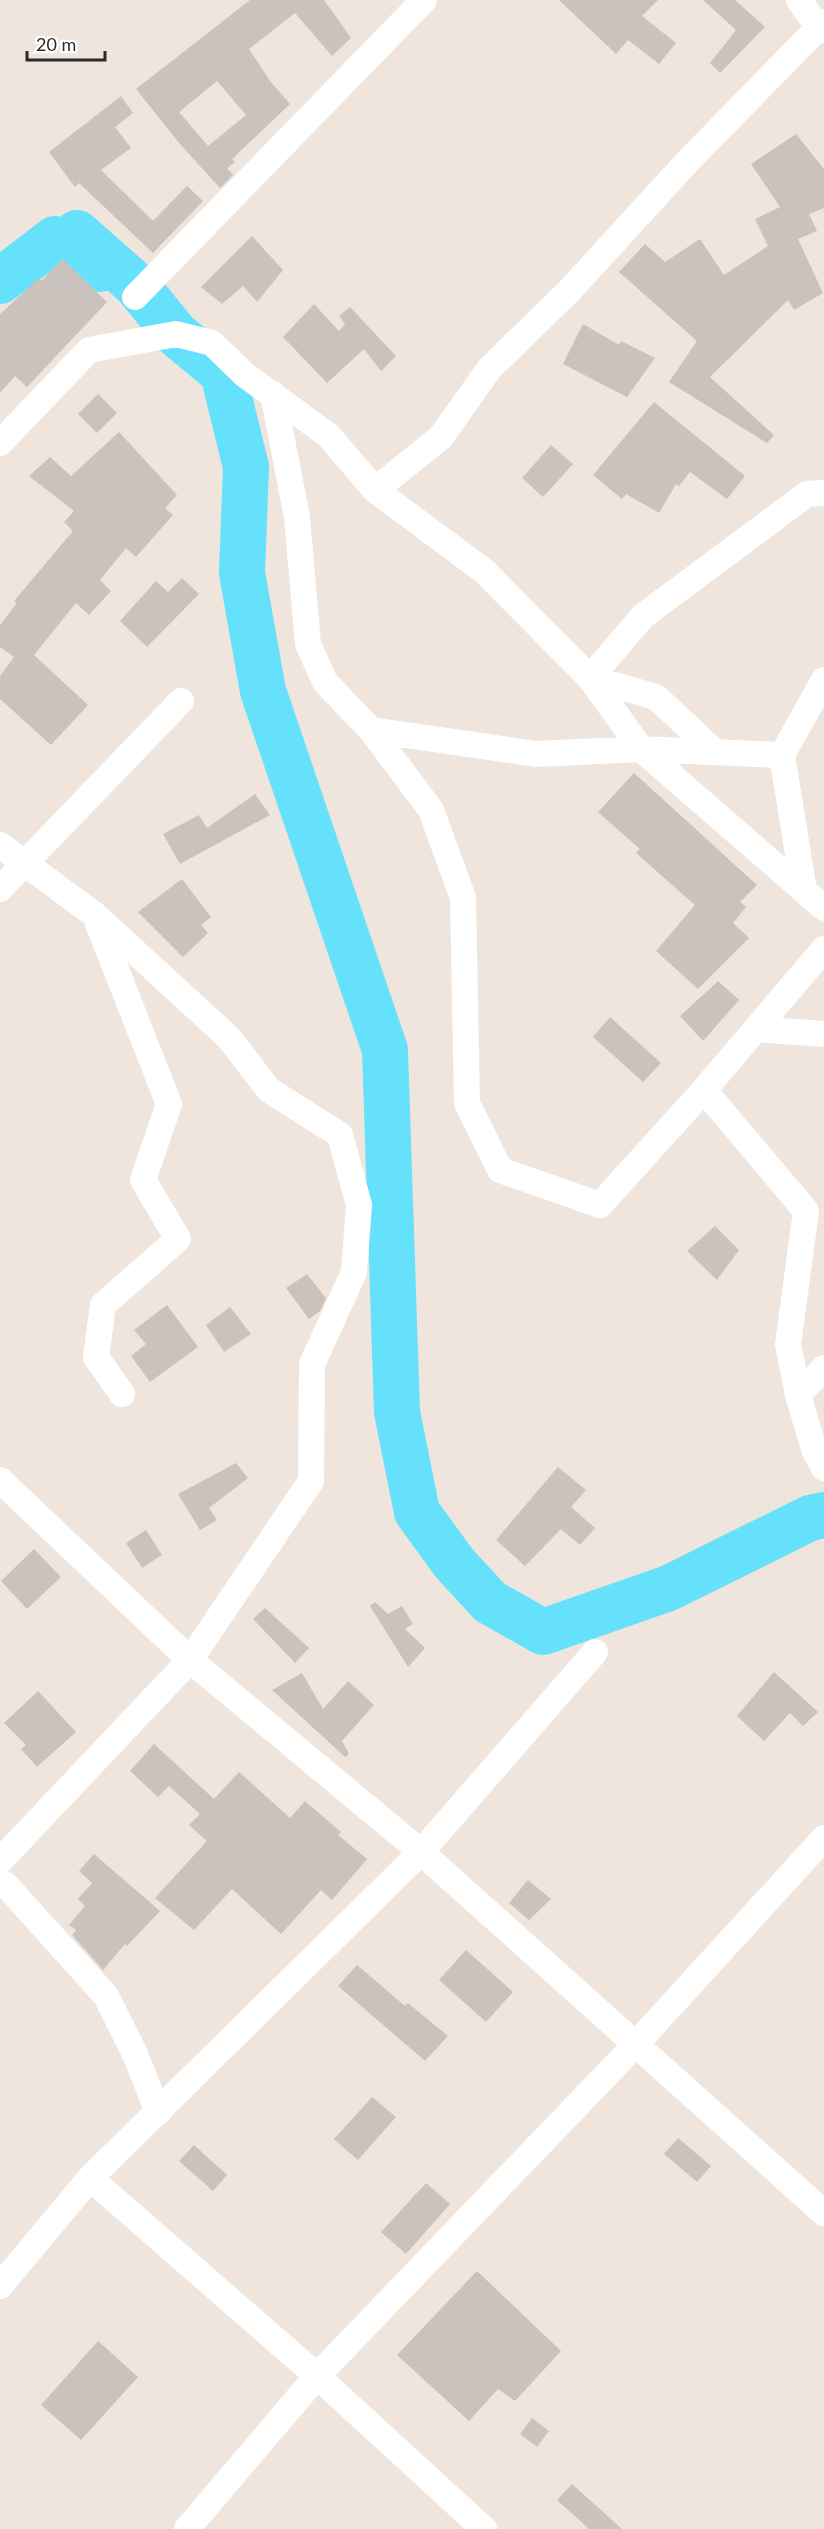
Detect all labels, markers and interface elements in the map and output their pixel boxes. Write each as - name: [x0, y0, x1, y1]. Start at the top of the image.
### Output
- scale bar: [27, 24, 105, 62]
- text: 20 m: [36, 33, 76, 55]

